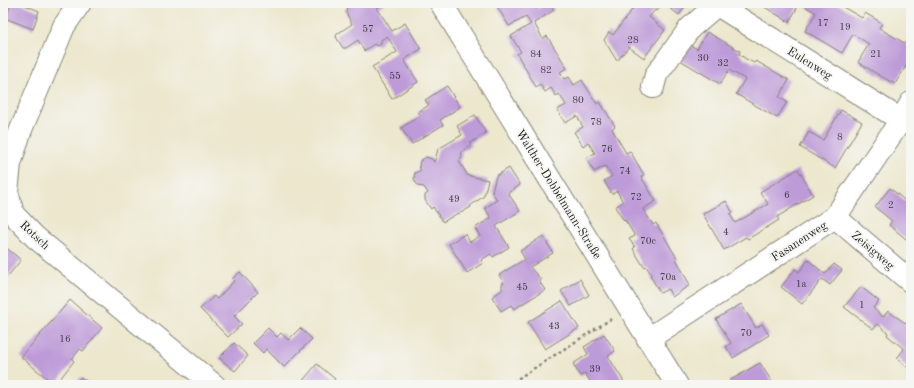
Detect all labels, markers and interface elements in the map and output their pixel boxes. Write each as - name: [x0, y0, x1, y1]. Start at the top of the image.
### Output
- house number: 17: [817, 18, 829, 28]
- house number: 19: [839, 22, 851, 32]
- house number: 57: [362, 24, 374, 34]
- house number: 28: [627, 35, 639, 45]
- street label: Eulenweg: [785, 45, 835, 83]
- house number: 84: [530, 49, 542, 59]
- house number: 21: [870, 49, 882, 59]
- house number: 30: [697, 53, 709, 63]
- house number: 32: [717, 58, 729, 68]
- house number: 82: [540, 65, 552, 75]
- house number: 55: [389, 71, 401, 81]
- house number: 80: [572, 95, 584, 105]
- house number: 78: [590, 117, 602, 127]
- street label: Walther-Dobbelmann-Straße: [513, 128, 603, 262]
- house number: 8: [837, 132, 843, 142]
- house number: 76: [601, 144, 613, 154]
- house number: 74: [619, 166, 631, 176]
- house number: 6: [784, 190, 790, 200]
- house number: 72: [630, 192, 642, 202]
- house number: 49: [448, 194, 460, 204]
- house number: 2: [888, 200, 894, 210]
- street label: Rotsch: [17, 219, 52, 253]
- street label: Fasanenweg: [770, 219, 830, 264]
- house number: 4: [723, 227, 729, 237]
- street label: Zeisigweg: [849, 229, 896, 273]
- house number: 70c: [640, 236, 657, 246]
- house number: 70a: [660, 272, 676, 282]
- house number: 1a: [796, 279, 806, 289]
- house number: 45: [516, 282, 528, 292]
- house number: 1: [859, 300, 865, 310]
- house number: 43: [548, 321, 560, 331]
- house number: 70: [740, 328, 752, 338]
- house number: 16: [59, 334, 71, 344]
- house number: 39: [589, 364, 601, 374]

